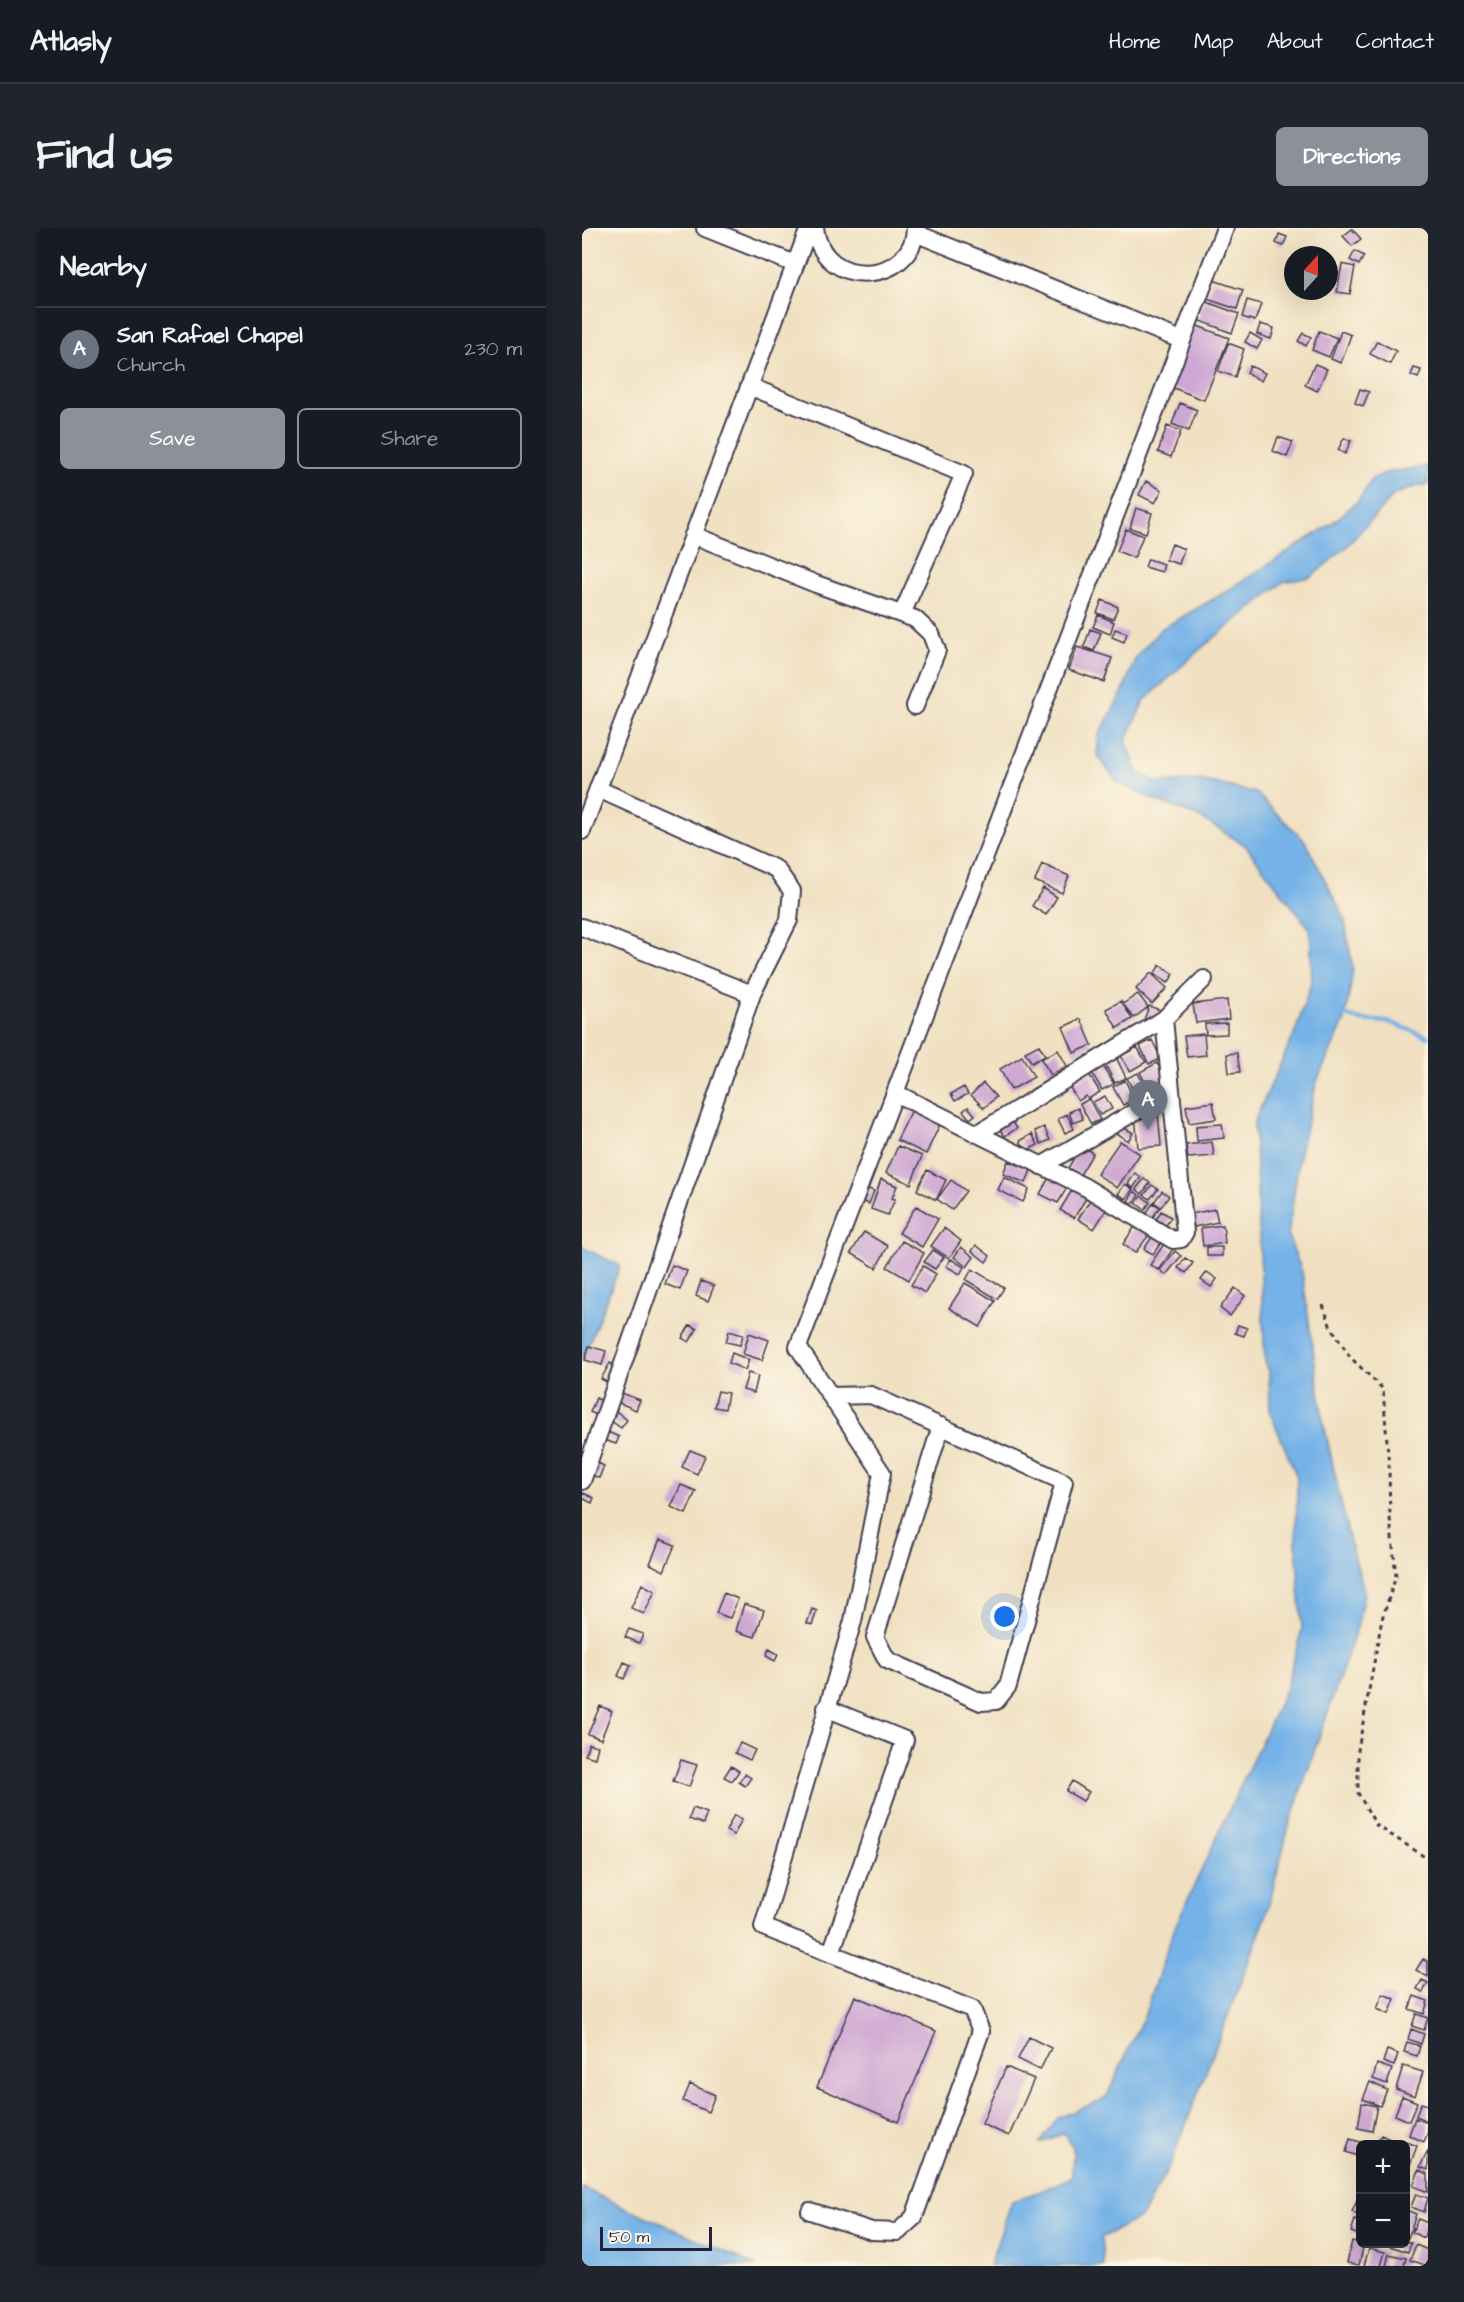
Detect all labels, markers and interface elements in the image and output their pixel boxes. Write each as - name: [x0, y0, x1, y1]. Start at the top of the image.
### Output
- text: Atlasly: [30, 22, 112, 61]
- text: Home: [1109, 27, 1161, 56]
- text: Map: [1194, 27, 1234, 56]
- text: About: [1267, 27, 1323, 56]
- text: Contact: [1356, 27, 1434, 56]
- text: Find us: [36, 127, 173, 185]
- button: Directions: [1276, 127, 1428, 186]
- north arrow: [1284, 246, 1338, 300]
- text: Nearby: [60, 249, 147, 285]
- text: San Rafael Chapel: [117, 320, 303, 351]
- text: A: [73, 335, 86, 363]
- text: 230 m: [464, 335, 522, 363]
- text: Church: [117, 351, 185, 379]
- button: Save: [60, 408, 285, 469]
- button: Share: [297, 408, 522, 469]
- pin: A: [1128, 1080, 1168, 1130]
- your location: [990, 1602, 1019, 1631]
- map controls: [1356, 2140, 1410, 2248]
- button: +: [1356, 2140, 1410, 2194]
- button: −: [1356, 2194, 1410, 2248]
- scale bar: [600, 2224, 712, 2252]
- text: 50 m: [609, 2226, 649, 2248]

